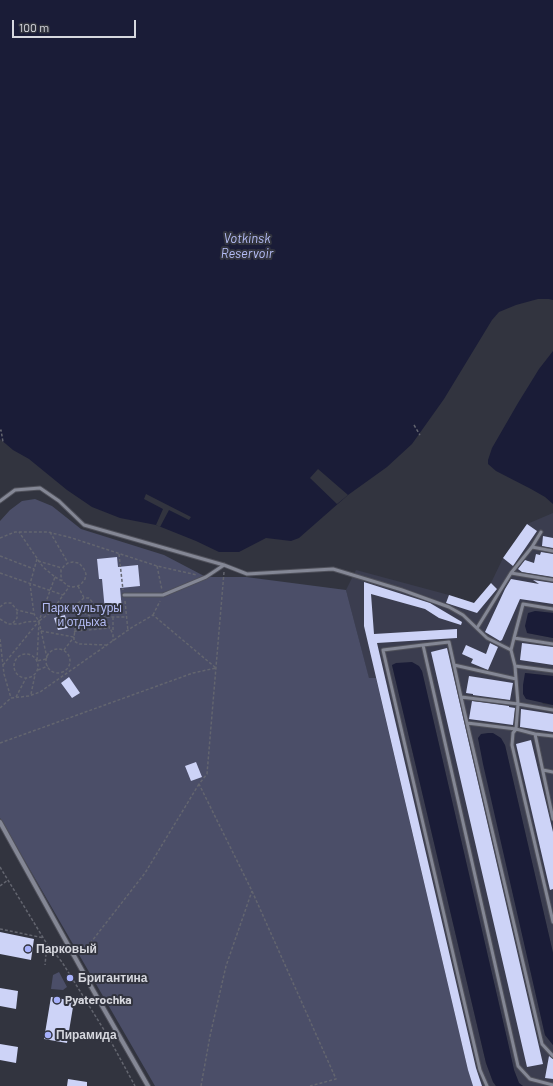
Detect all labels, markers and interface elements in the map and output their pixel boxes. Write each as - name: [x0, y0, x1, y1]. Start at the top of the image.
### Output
- scale bar: [14, 12, 138, 38]
- text: 100 m: [19, 20, 49, 34]
- water label: Votkinsk Reservoir: [221, 231, 273, 262]
- park label: Парк культуры и отдыха: [42, 601, 122, 629]
- place label: Парковый: [36, 942, 97, 956]
- marker: Парковый: [23, 944, 33, 954]
- place label: Бригантина: [78, 971, 147, 985]
- marker: Бригантина: [65, 973, 75, 983]
- place label: Pyaterochka: [65, 993, 132, 1007]
- marker: Pyaterochka: [52, 995, 62, 1005]
- place label: Пирамида: [56, 1028, 117, 1042]
- marker: Пирамида: [43, 1030, 53, 1040]

